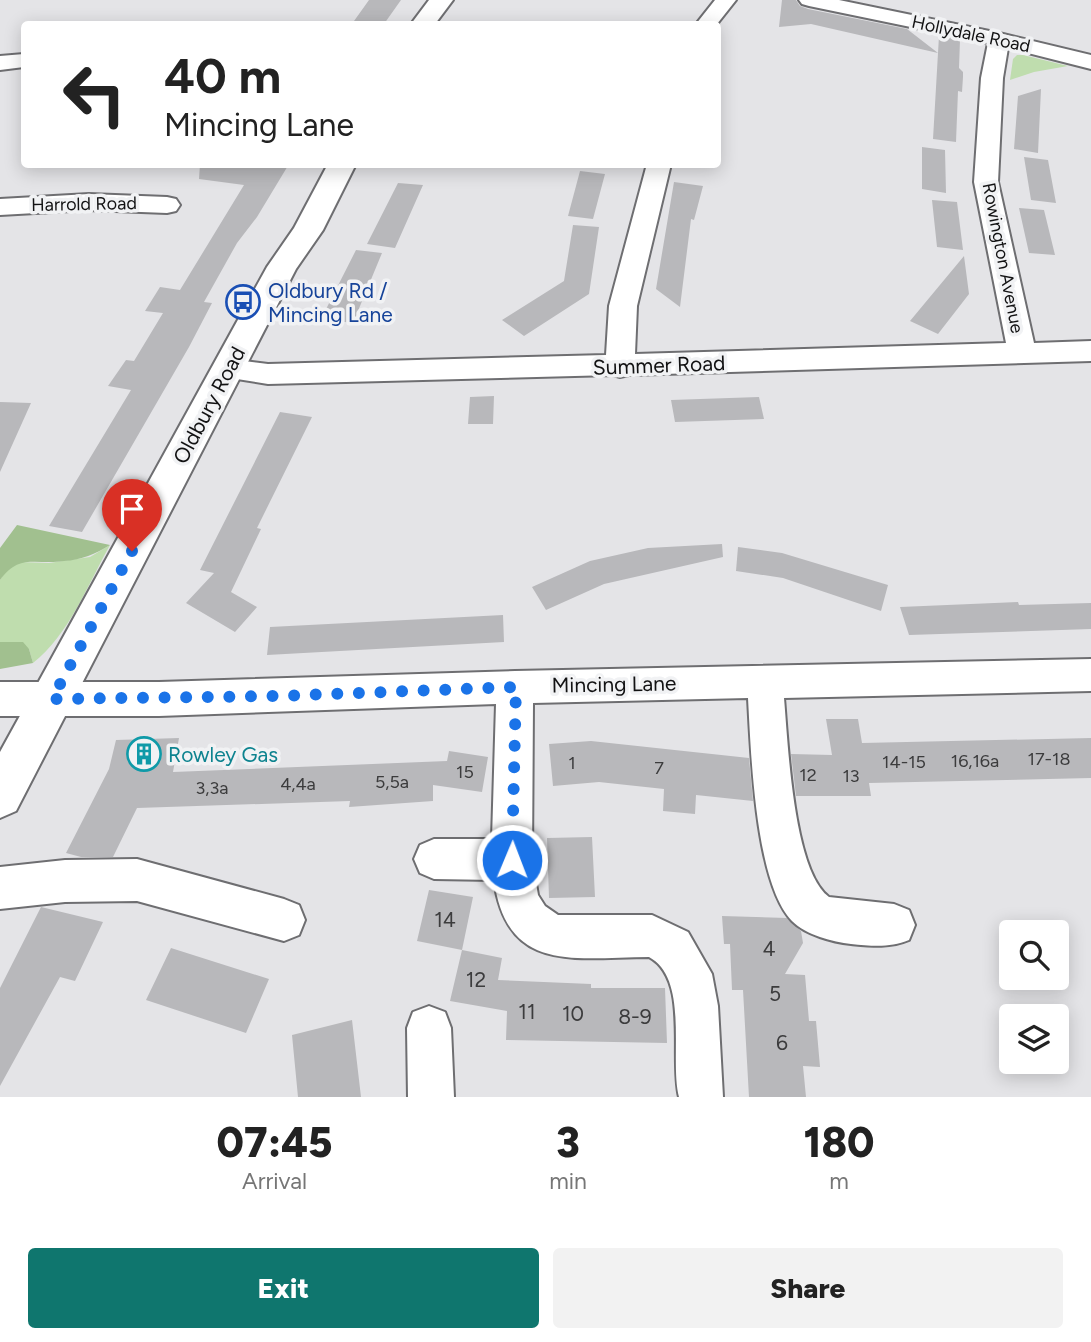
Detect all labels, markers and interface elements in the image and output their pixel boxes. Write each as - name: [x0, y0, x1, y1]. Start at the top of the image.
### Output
- street label: Hollydale Road: [910, 11, 1032, 57]
- text: 40 m: [164, 46, 281, 105]
- icon: left: [49, 49, 140, 140]
- text: Mincing Lane: [164, 106, 354, 144]
- street label: Rowington Avenue: [978, 181, 1028, 335]
- street label: Harrold Road: [31, 192, 137, 216]
- place label: Oldbury Rd / Mincing Lane: [268, 278, 393, 327]
- bus stop icon: Oldbury Rd / Mincing Lane: [224, 283, 262, 321]
- street label: Oldbury Road: [168, 342, 250, 468]
- street label: Summer Road: [592, 350, 726, 380]
- pin: [102, 479, 162, 551]
- icon: arrive: [113, 490, 151, 528]
- street label: Mincing Lane: [551, 670, 677, 698]
- building icon: Rowley Gas: [125, 735, 163, 773]
- place label: Rowley Gas: [168, 742, 278, 767]
- house number: 17-18: [1027, 748, 1071, 770]
- house number: 16,16a: [951, 750, 999, 772]
- house number: 14-15: [882, 751, 926, 773]
- house number: 1: [568, 752, 576, 774]
- house number: 7: [654, 757, 664, 779]
- house number: 15: [456, 761, 474, 783]
- house number: 12: [799, 764, 817, 786]
- house number: 13: [842, 765, 860, 787]
- house number: 5,5a: [375, 771, 409, 793]
- house number: 4,4a: [280, 773, 316, 795]
- house number: 3,3a: [196, 777, 228, 799]
- position arrow: [475, 823, 549, 897]
- house number: 14: [434, 907, 456, 932]
- map controls: [999, 920, 1069, 1074]
- button: search: [999, 920, 1069, 990]
- house number: 4: [762, 936, 776, 961]
- house number: 12: [466, 967, 486, 992]
- house number: 5: [769, 981, 781, 1006]
- house number: 11: [518, 999, 536, 1024]
- house number: 10: [562, 1001, 584, 1026]
- house number: 8-9: [618, 1004, 652, 1029]
- button: layers: [999, 1004, 1069, 1074]
- house number: 6: [776, 1030, 788, 1055]
- text: 07:45: [217, 1117, 333, 1168]
- text: 3: [556, 1117, 580, 1168]
- text: 180: [803, 1117, 874, 1168]
- text: Arrival: [242, 1167, 307, 1195]
- text: min: [549, 1167, 587, 1195]
- text: m: [829, 1167, 849, 1195]
- button: Exit: [28, 1248, 539, 1328]
- button: Share: [553, 1248, 1063, 1328]

